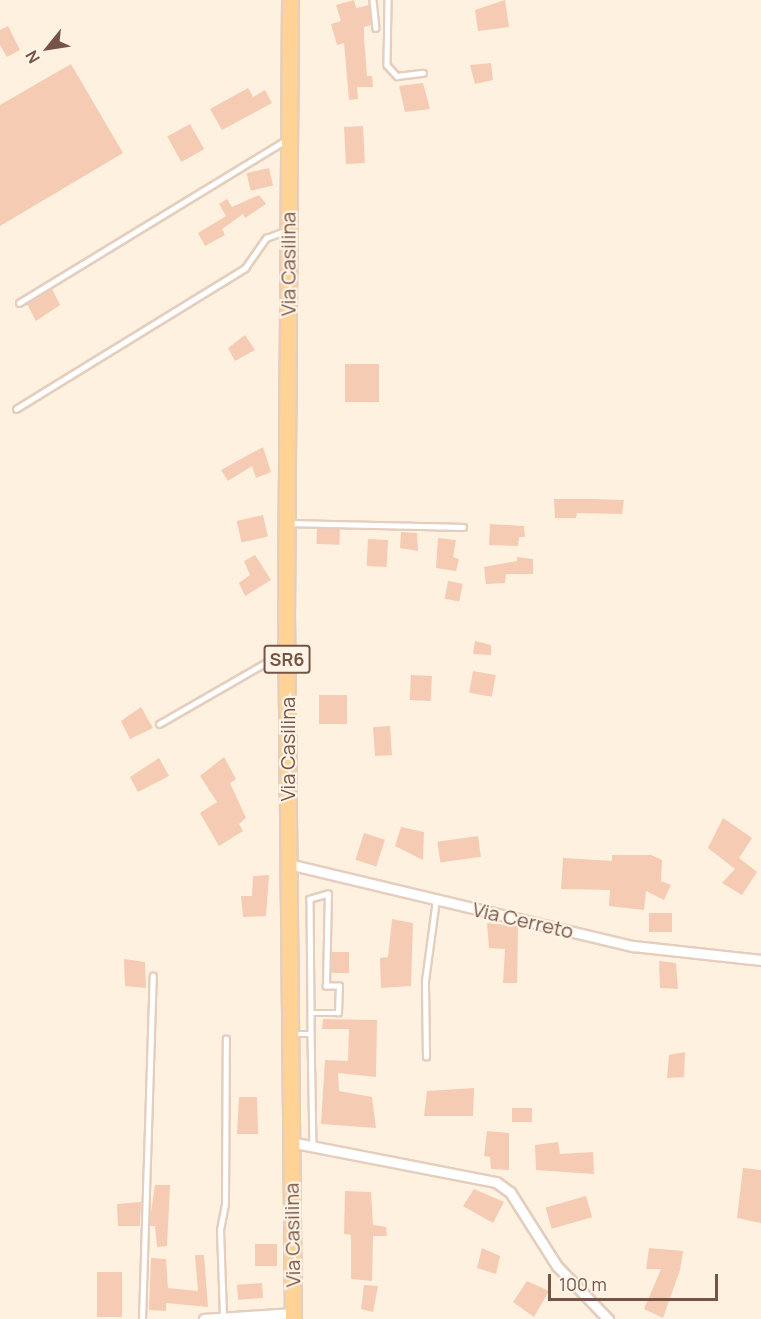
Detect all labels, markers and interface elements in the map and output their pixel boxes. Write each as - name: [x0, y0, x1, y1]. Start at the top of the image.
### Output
- north arrow: [18, 18, 78, 78]
- text: N: [20, 47, 45, 67]
- street label: Via Casilina: [276, 212, 300, 316]
- road number: SR6: [263, 644, 311, 674]
- street label: Via Casilina: [275, 697, 299, 801]
- street label: Via Cerreto: [470, 897, 576, 943]
- street label: Via Casilina: [279, 1183, 305, 1287]
- scale bar: [551, 1262, 720, 1300]
- text: 100 m: [559, 1272, 607, 1296]

